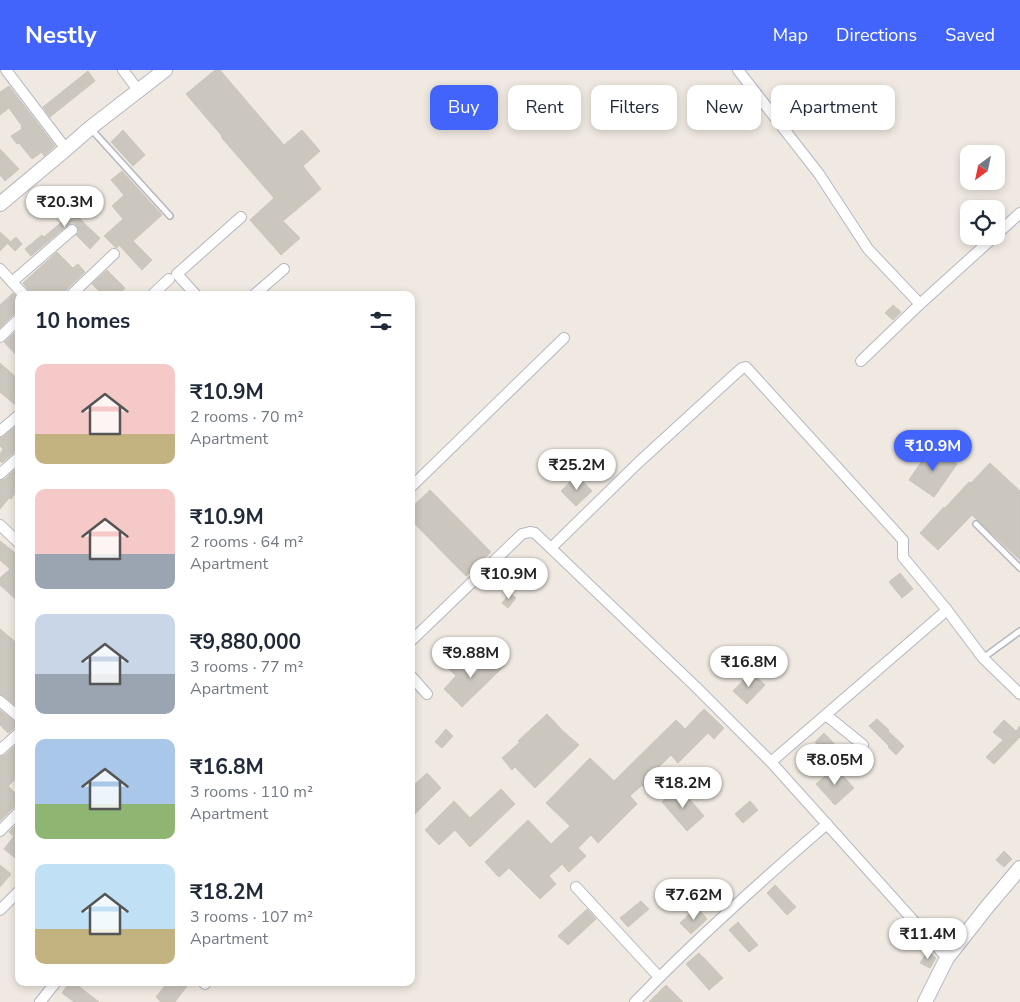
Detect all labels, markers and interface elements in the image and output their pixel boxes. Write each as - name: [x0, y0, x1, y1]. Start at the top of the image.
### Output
- text: Nestly: [25, 19, 97, 51]
- text: Map: [773, 23, 808, 47]
- text: Directions: [836, 23, 917, 47]
- text: Saved: [945, 23, 995, 47]
- chip: Buy: [430, 85, 498, 130]
- chip: Rent: [508, 85, 581, 130]
- chip: Filters: [591, 85, 677, 130]
- chip: New: [687, 85, 761, 130]
- chip: Apartment: [771, 85, 895, 130]
- north arrow: [960, 145, 1005, 190]
- map controls: [960, 145, 1005, 245]
- pin: ₹20.3M: [24, 186, 106, 228]
- text: ₹20.3M: [37, 191, 93, 213]
- button: locate: [960, 200, 1005, 245]
- text: 10 homes: [35, 307, 130, 335]
- icon: filters: [367, 307, 395, 335]
- text: ₹10.9M: [190, 378, 264, 406]
- icon: home: [75, 384, 135, 444]
- text: 2 rooms · 70 m²: [190, 406, 303, 428]
- text: Apartment: [190, 428, 268, 450]
- pin: ₹10.9M: [892, 430, 974, 472]
- text: ₹10.9M: [905, 435, 961, 457]
- pin: ₹25.2M: [536, 448, 618, 491]
- text: ₹25.2M: [549, 454, 605, 476]
- text: ₹10.9M: [190, 503, 264, 531]
- icon: home: [75, 509, 135, 569]
- text: 2 rooms · 64 m²: [190, 531, 303, 553]
- text: Apartment: [190, 553, 268, 575]
- pin: ₹10.9M: [468, 558, 550, 600]
- text: ₹10.9M: [481, 563, 537, 585]
- text: ₹9,880,000: [190, 628, 301, 656]
- icon: home: [75, 634, 135, 694]
- pin: ₹9.88M: [430, 636, 512, 679]
- text: ₹9.88M: [443, 642, 499, 664]
- pin: ₹16.8M: [708, 646, 790, 688]
- text: ₹16.8M: [721, 651, 777, 673]
- text: 3 rooms · 77 m²: [190, 656, 303, 678]
- text: Apartment: [190, 678, 268, 700]
- pin: ₹8.05M: [794, 744, 876, 786]
- text: ₹8.05M: [807, 749, 863, 771]
- text: ₹16.8M: [190, 753, 264, 781]
- icon: home: [75, 759, 135, 819]
- pin: ₹18.2M: [642, 766, 724, 809]
- text: ₹18.2M: [655, 772, 711, 794]
- text: 3 rooms · 110 m²: [190, 781, 313, 803]
- text: Apartment: [190, 803, 268, 825]
- text: ₹18.2M: [190, 878, 264, 906]
- pin: ₹7.62M: [653, 878, 735, 921]
- icon: home: [75, 884, 135, 944]
- text: ₹7.62M: [666, 884, 722, 906]
- text: 3 rooms · 107 m²: [190, 906, 313, 928]
- pin: ₹11.4M: [887, 918, 969, 960]
- text: ₹11.4M: [900, 923, 956, 945]
- text: Apartment: [190, 928, 268, 950]

